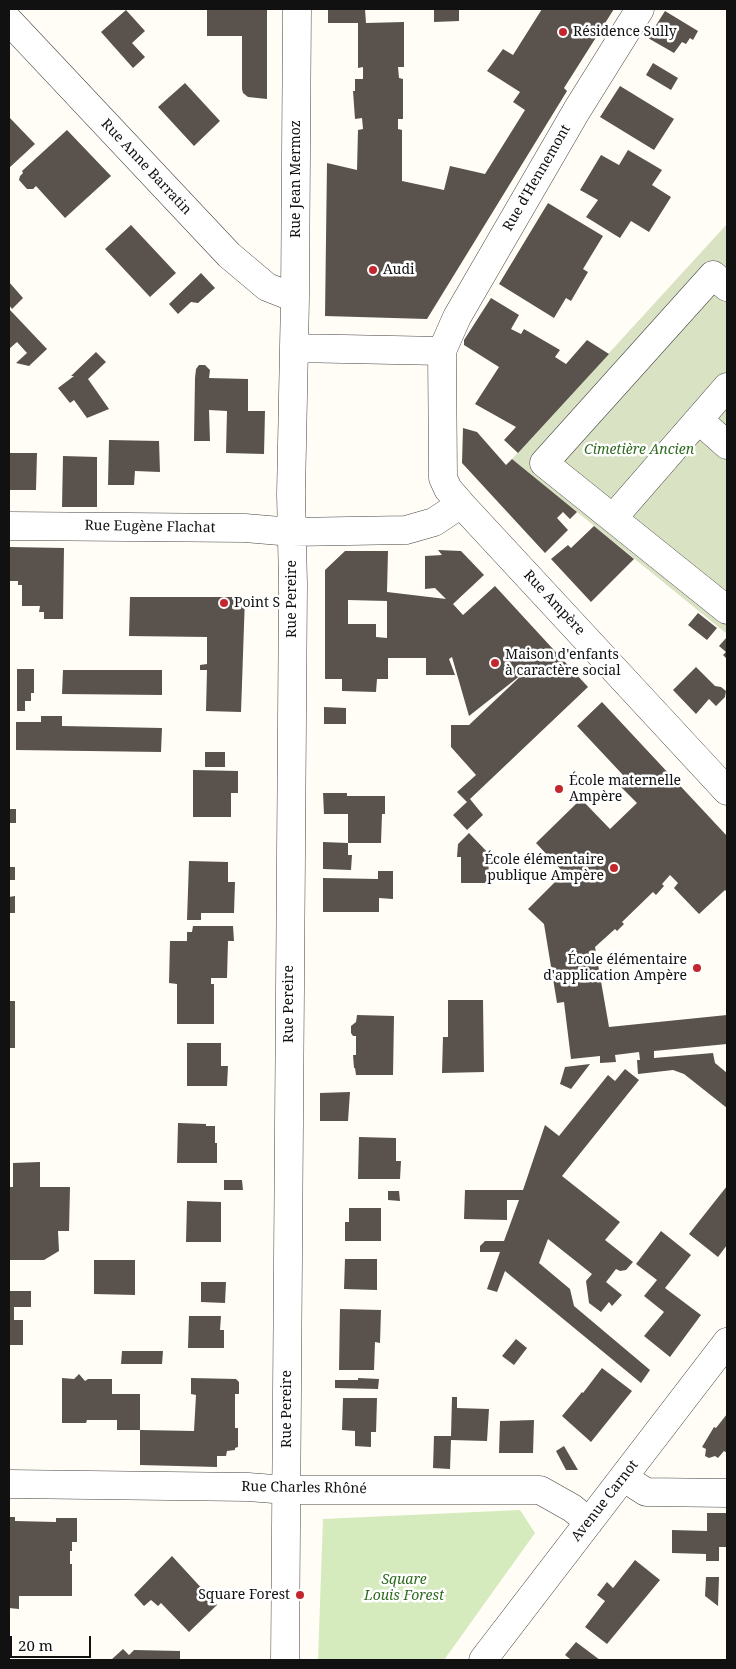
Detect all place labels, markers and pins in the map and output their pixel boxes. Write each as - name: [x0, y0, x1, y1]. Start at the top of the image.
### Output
- place label: Résidence Sully: [573, 24, 677, 40]
- marker: Résidence Sully: [557, 26, 569, 38]
- place label: Audi: [383, 262, 415, 278]
- marker: Audi: [367, 264, 379, 276]
- place label: Point S: [234, 595, 280, 611]
- marker: Point S: [218, 597, 230, 609]
- place label: Maison d'enfants à caractère social: [505, 647, 620, 680]
- marker: Maison d'enfants à caractère social: [489, 657, 501, 669]
- place label: École maternelle Ampère: [569, 773, 681, 806]
- marker: École maternelle Ampère: [553, 783, 565, 795]
- place label: École élémentaire publique Ampère: [484, 852, 604, 884]
- marker: École élémentaire publique Ampère: [608, 862, 620, 874]
- place label: École élémentaire d'application Ampère: [543, 952, 687, 984]
- marker: École élémentaire d'application Ampère: [691, 962, 703, 974]
- place label: Square Forest: [198, 1587, 290, 1603]
- marker: Square Forest: [294, 1589, 306, 1601]

